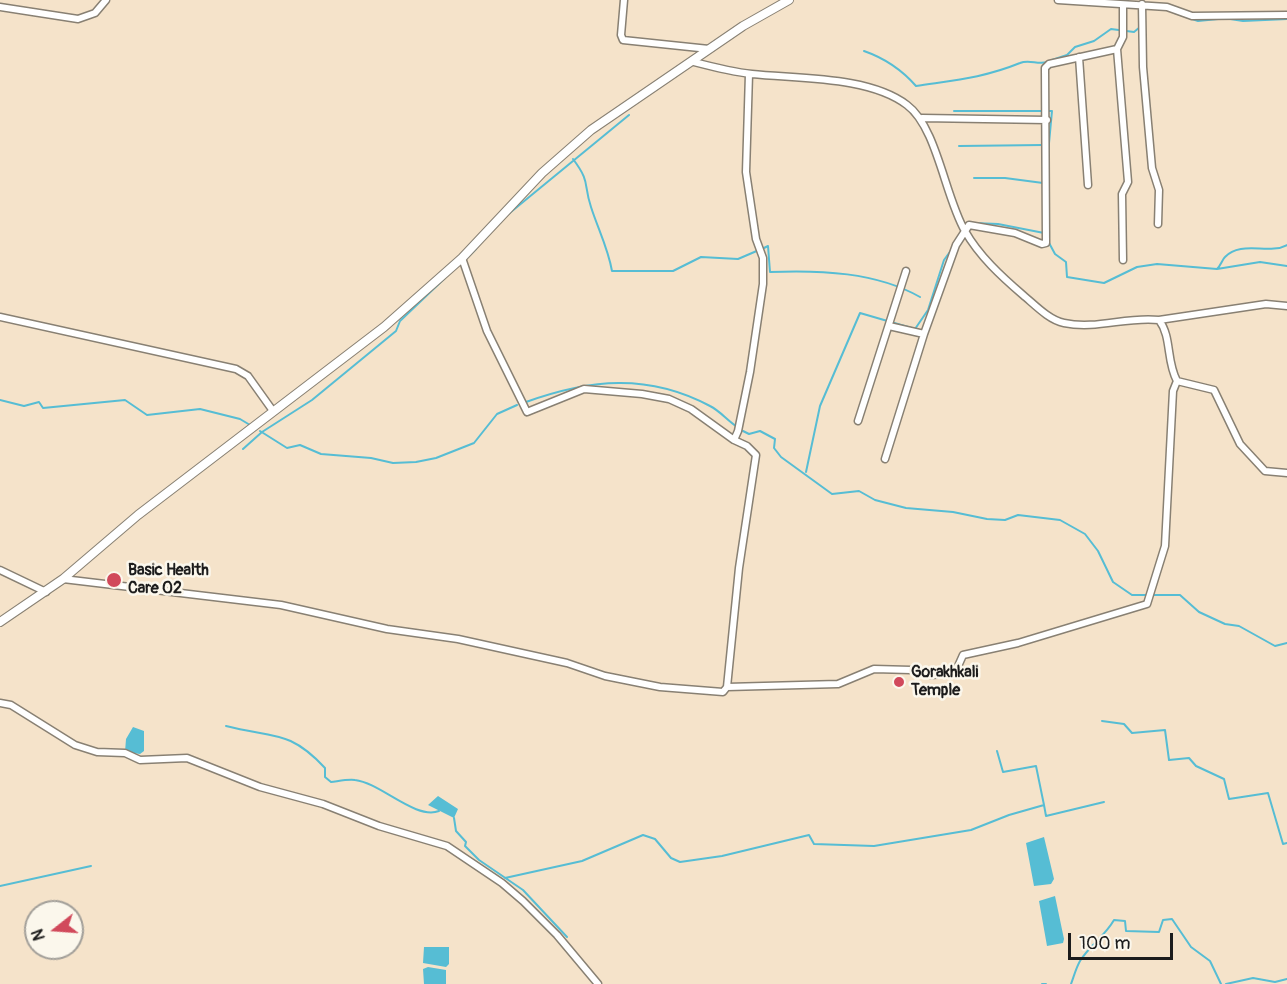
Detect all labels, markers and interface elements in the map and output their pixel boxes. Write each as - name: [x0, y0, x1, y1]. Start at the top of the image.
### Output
- place label: Basic Health Care 02: [128, 561, 209, 599]
- marker: Basic Health Care 02: [105, 571, 123, 589]
- place label: Gorakhkali Temple: [911, 663, 978, 701]
- marker: Gorakhkali Temple: [892, 675, 906, 689]
- north arrow: [24, 900, 84, 960]
- scale bar: [1071, 921, 1176, 959]
- text: N: [28, 927, 50, 943]
- text: 100 m: [1079, 932, 1131, 955]

